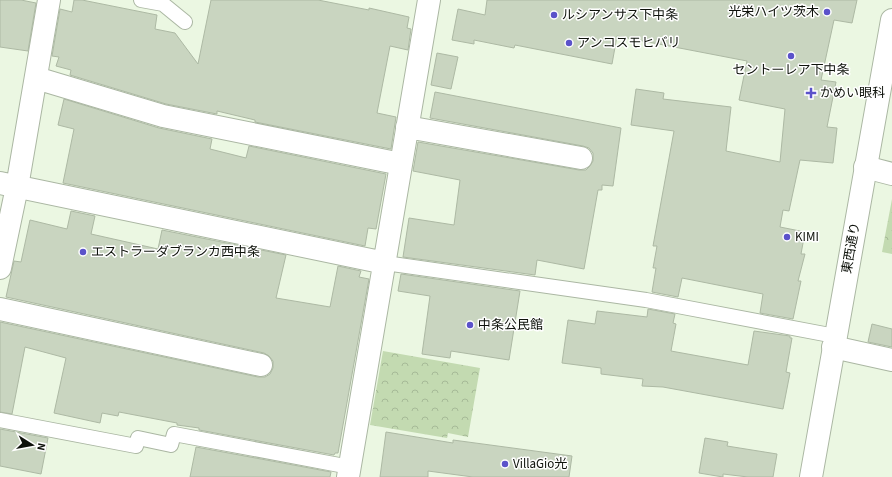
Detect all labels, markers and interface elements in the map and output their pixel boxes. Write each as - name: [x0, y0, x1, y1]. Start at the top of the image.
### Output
- place label: 光栄ハイツ茨木: [728, 3, 819, 21]
- place label: ルシアンサス下中条: [562, 6, 678, 24]
- marker: 光栄ハイツ茨木: [822, 7, 832, 17]
- marker: ルシアンサス下中条: [549, 10, 559, 20]
- place label: アンコスモヒバリ: [577, 34, 680, 52]
- marker: アンコスモヒバリ: [564, 38, 574, 48]
- marker: セントーレア下中条: [786, 51, 796, 61]
- place label: セントーレア下中条: [732, 61, 850, 79]
- place label: かめい眼科: [820, 84, 885, 102]
- marker: かめい眼科: [805, 87, 817, 99]
- street label: 東西通り: [838, 221, 864, 275]
- place label: KIMI: [795, 228, 819, 246]
- marker: KIMI: [782, 232, 792, 242]
- place label: エストラーダブランカ西中条: [91, 243, 260, 261]
- marker: エストラーダブランカ西中条: [78, 247, 88, 257]
- place label: 中条公民館: [478, 316, 543, 334]
- marker: 中条公民館: [465, 320, 475, 330]
- north arrow: [12, 425, 52, 465]
- text: N: [33, 442, 49, 452]
- place label: VillaGio光: [513, 455, 567, 473]
- marker: VillaGio光: [500, 459, 510, 469]

